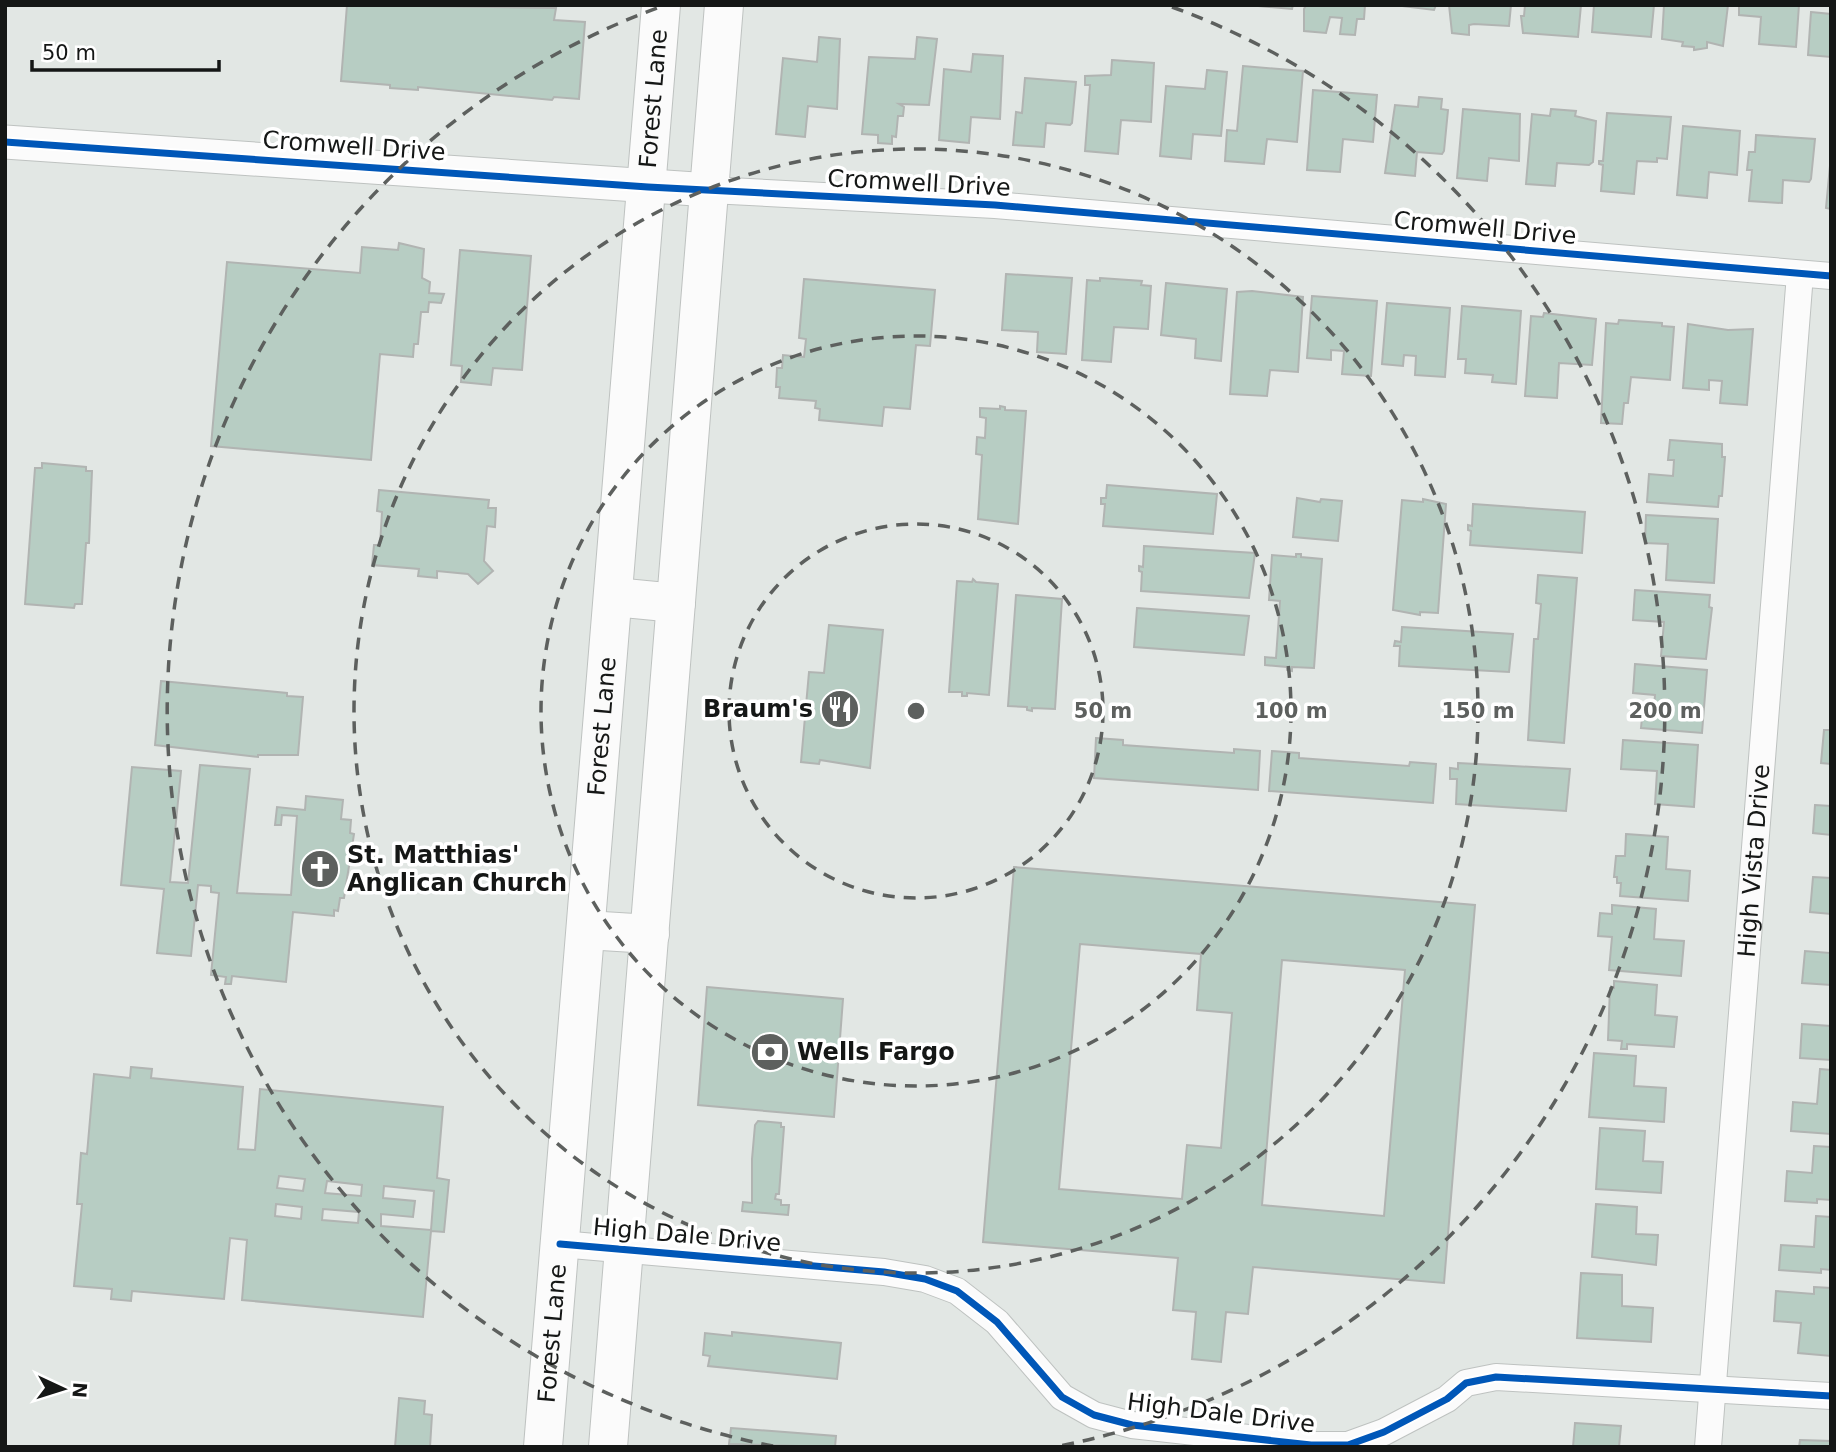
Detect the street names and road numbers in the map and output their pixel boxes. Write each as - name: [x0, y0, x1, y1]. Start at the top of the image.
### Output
- street label: Forest Lane: [634, 28, 673, 169]
- street label: Cromwell Drive: [261, 126, 447, 166]
- street label: Cromwell Drive: [827, 164, 1011, 202]
- street label: Cromwell Drive: [1392, 206, 1578, 250]
- street label: Forest Lane: [582, 656, 622, 797]
- street label: High Vista Drive: [1732, 763, 1776, 958]
- street label: High Dale Drive: [592, 1213, 782, 1257]
- street label: Forest Lane: [533, 1263, 572, 1404]
- street label: High Dale Drive: [1125, 1388, 1317, 1438]

